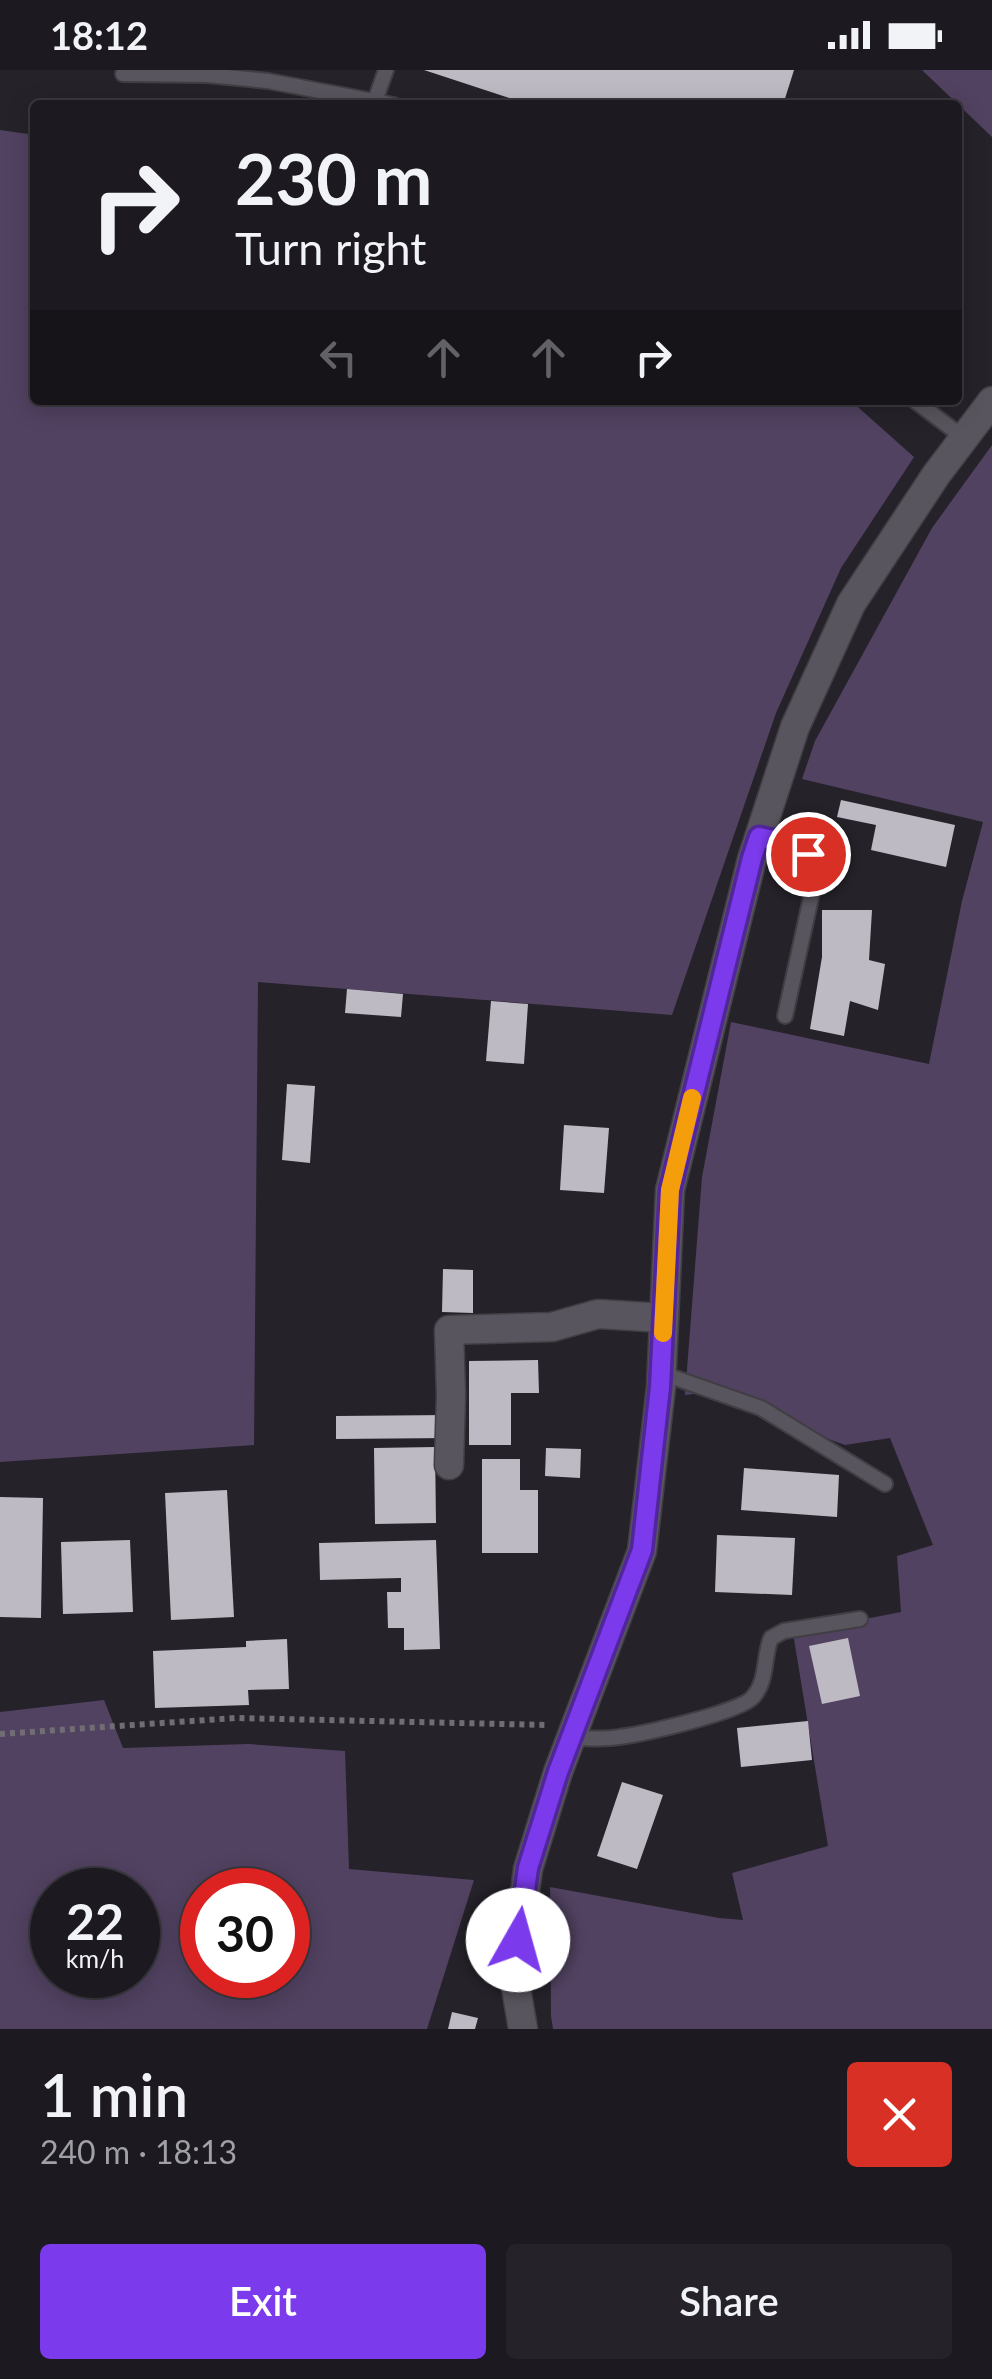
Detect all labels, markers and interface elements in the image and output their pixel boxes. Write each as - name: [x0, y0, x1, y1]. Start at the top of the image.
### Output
- text: 18:12: [50, 12, 148, 58]
- text: 230 m: [235, 136, 432, 220]
- icon: right: [70, 140, 200, 270]
- text: Turn right: [235, 221, 426, 275]
- icon: left: [311, 330, 366, 385]
- icon: ahead: [416, 330, 471, 385]
- icon: ahead: [521, 330, 576, 385]
- icon: right: [626, 330, 681, 385]
- pin: [766, 812, 851, 897]
- icon: arrive: [781, 827, 836, 882]
- speed limit sign: 30: [180, 1868, 310, 1998]
- position arrow: [466, 1888, 570, 1992]
- text: 22: [66, 1891, 124, 1951]
- text: km/h: [66, 1943, 124, 1973]
- text: 1 min: [40, 2058, 188, 2130]
- button: close: [847, 2062, 952, 2167]
- text: 240 m · 18:13: [40, 2132, 237, 2171]
- button: Exit: [40, 2244, 486, 2359]
- button: Share: [506, 2244, 952, 2359]

